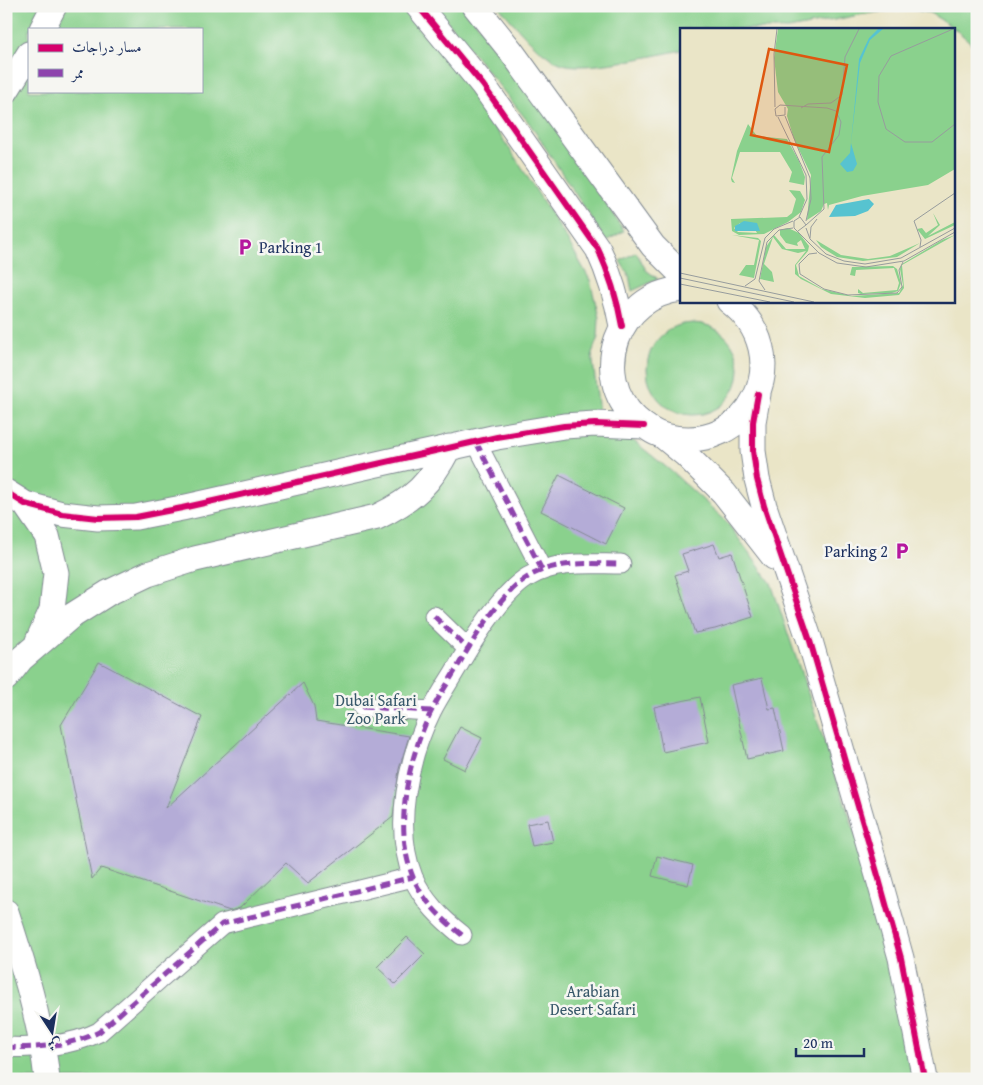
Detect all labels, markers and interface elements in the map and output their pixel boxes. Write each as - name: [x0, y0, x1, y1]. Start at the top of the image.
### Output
- legend: [28, 28, 202, 92]
- inset map: [680, 28, 956, 302]
- text: مسار دراجات: [72, 36, 141, 57]
- text: ممر: [70, 62, 84, 83]
- place label: Parking 1: [259, 235, 323, 259]
- parking icon: Parking 1: [235, 237, 255, 257]
- place label: Parking 2: [824, 539, 888, 563]
- parking icon: Parking 2: [892, 541, 912, 561]
- park label: Dubai Safari Zoo Park: [335, 688, 417, 730]
- park label: Arabian Desert Safari: [550, 979, 637, 1021]
- north arrow: [28, 1008, 78, 1058]
- scale bar: [796, 1025, 863, 1057]
- text: 20 m: [803, 1032, 834, 1053]
- text: ش: [46, 1033, 64, 1056]

